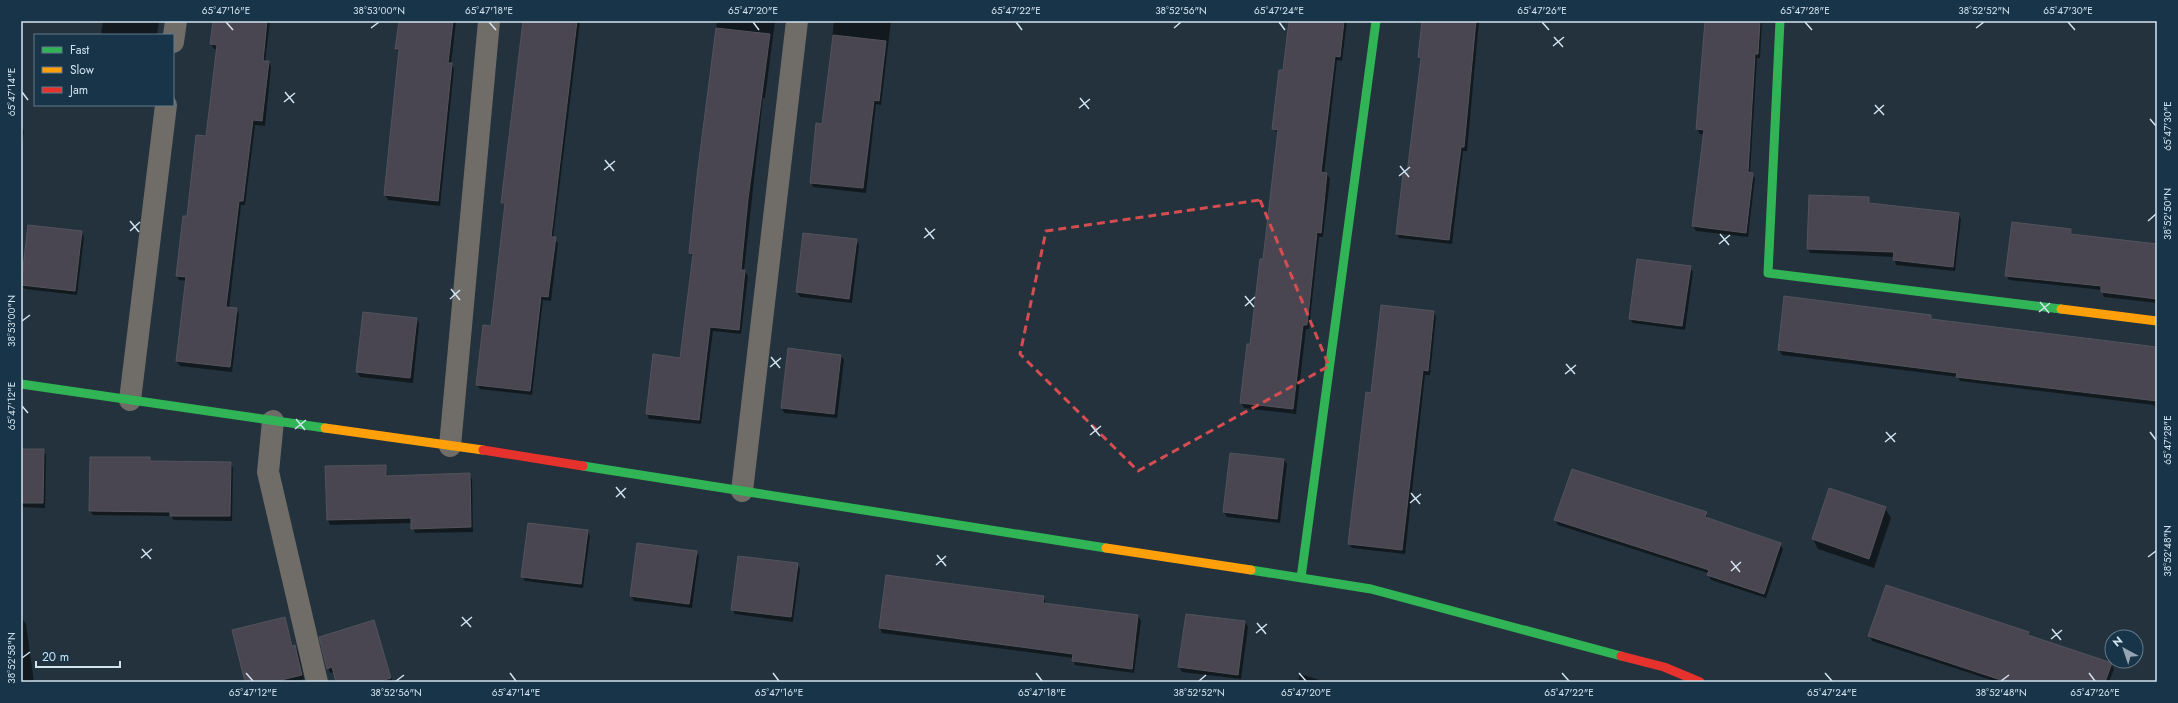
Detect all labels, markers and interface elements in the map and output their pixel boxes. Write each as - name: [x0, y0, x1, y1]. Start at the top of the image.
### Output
- text: 65°47'16"E: [202, 3, 250, 18]
- text: 38°53'00"N: [353, 3, 405, 18]
- text: 65°47'18"E: [465, 3, 513, 18]
- text: 65°47'20"E: [728, 3, 778, 18]
- text: 65°47'22"E: [991, 3, 1041, 18]
- text: 38°52'56"N: [1155, 3, 1207, 18]
- text: 65°47'24"E: [1254, 3, 1304, 18]
- text: 65°47'26"E: [1517, 3, 1567, 18]
- text: 65°47'28"E: [1780, 3, 1830, 18]
- text: 38°52'52"N: [1958, 3, 2010, 18]
- text: 65°47'30"E: [2043, 3, 2093, 18]
- legend: [34, 34, 174, 106]
- text: Fast: [70, 41, 89, 59]
- text: Slow: [70, 61, 95, 79]
- text: 65°47'14"E: [4, 68, 19, 116]
- text: Jam: [68, 81, 88, 99]
- text: 65°47'30"E: [2160, 101, 2175, 151]
- text: 38°52'50"N: [2160, 188, 2175, 240]
- text: 38°53'00"N: [4, 295, 19, 347]
- text: 65°47'12"E: [4, 382, 19, 430]
- text: 65°47'28"E: [2160, 415, 2175, 465]
- text: 38°52'48"N: [2160, 525, 2175, 577]
- north arrow: [2104, 629, 2144, 669]
- text: 38°52'58"N: [4, 632, 19, 684]
- text: N: [2109, 632, 2126, 650]
- scale bar: [36, 643, 120, 669]
- text: 20 m: [42, 648, 69, 666]
- text: 65°47'12"E: [229, 685, 277, 700]
- text: 38°52'56"N: [370, 685, 422, 700]
- text: 65°47'14"E: [492, 685, 540, 700]
- text: 65°47'16"E: [755, 685, 803, 700]
- text: 65°47'18"E: [1018, 685, 1066, 700]
- text: 38°52'52"N: [1173, 685, 1225, 700]
- text: 65°47'20"E: [1281, 685, 1331, 700]
- text: 65°47'22"E: [1544, 685, 1594, 700]
- text: 65°47'24"E: [1807, 685, 1857, 700]
- text: 38°52'48"N: [1975, 685, 2027, 700]
- text: 65°47'26"E: [2070, 685, 2120, 700]

